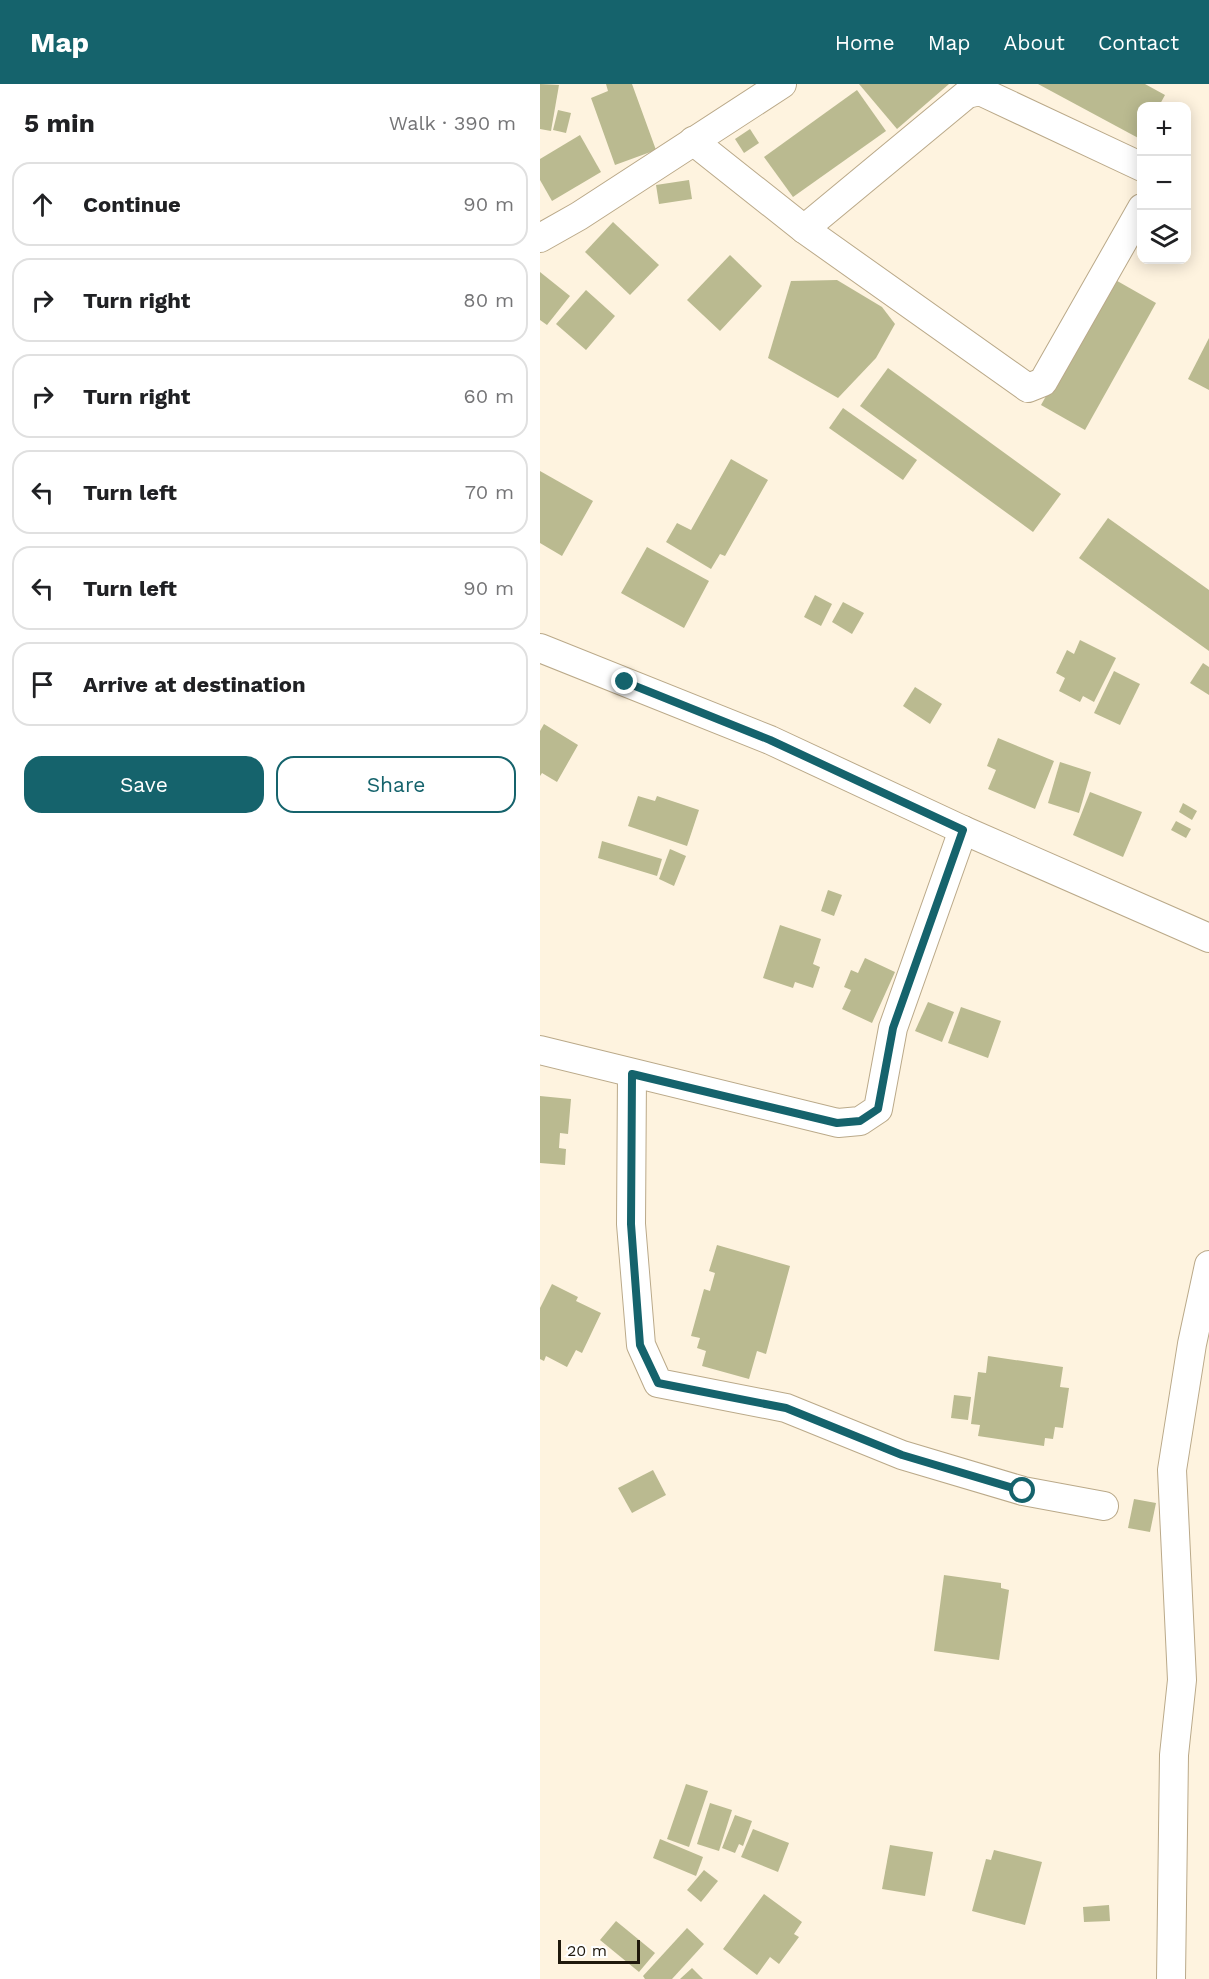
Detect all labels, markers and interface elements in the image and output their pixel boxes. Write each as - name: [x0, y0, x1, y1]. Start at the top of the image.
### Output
- text: Map: [30, 26, 89, 59]
- text: Home: [835, 30, 895, 55]
- text: Map: [928, 30, 971, 55]
- text: About: [1004, 30, 1065, 55]
- text: Contact: [1098, 30, 1179, 55]
- map controls: [1137, 102, 1191, 264]
- button: +: [1137, 102, 1191, 156]
- text: 5 min: [24, 108, 95, 138]
- text: Walk · 390 m: [389, 111, 516, 135]
- button: −: [1137, 156, 1191, 210]
- icon: ahead: [26, 188, 59, 221]
- text: Continue: [83, 192, 181, 217]
- text: 90 m: [463, 192, 514, 216]
- button: layers: [1137, 210, 1191, 264]
- icon: right: [26, 284, 59, 317]
- text: Turn right: [83, 288, 190, 313]
- text: 80 m: [463, 288, 514, 312]
- icon: right: [26, 380, 59, 413]
- text: Turn right: [83, 384, 190, 409]
- text: 60 m: [464, 384, 514, 408]
- icon: left: [26, 476, 59, 509]
- text: Turn left: [83, 480, 177, 505]
- text: 70 m: [465, 480, 514, 504]
- icon: left: [26, 572, 59, 605]
- text: Turn left: [83, 576, 177, 601]
- text: 90 m: [463, 576, 514, 600]
- icon: arrive: [26, 668, 59, 701]
- route end: [611, 668, 637, 694]
- text: Arrive at destination: [83, 672, 306, 697]
- button: Save: [24, 756, 264, 813]
- button: Share: [276, 756, 516, 813]
- route start: [1009, 1477, 1035, 1503]
- scale bar: [558, 1937, 640, 1964]
- text: 20 m: [567, 1941, 607, 1960]

